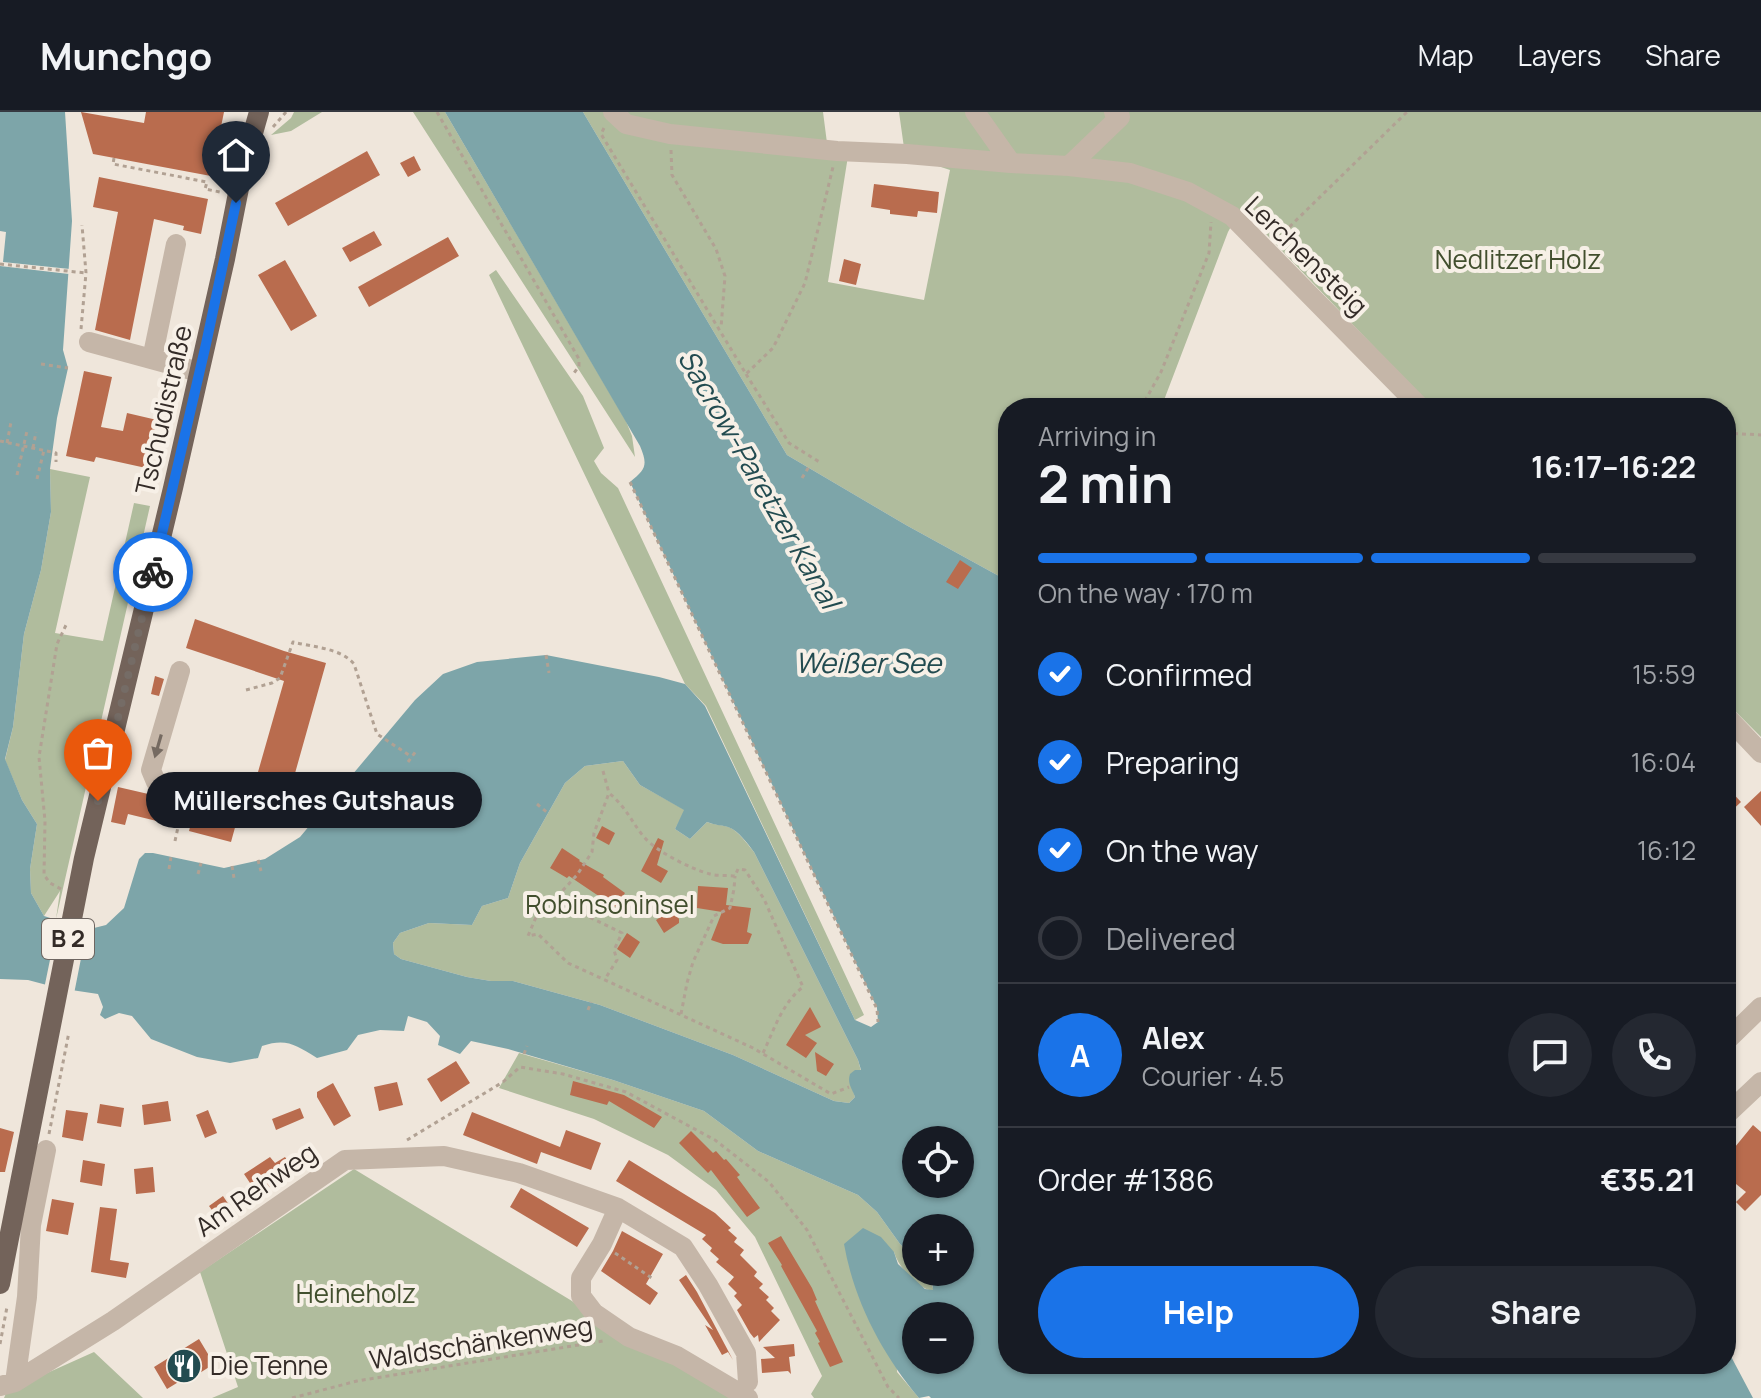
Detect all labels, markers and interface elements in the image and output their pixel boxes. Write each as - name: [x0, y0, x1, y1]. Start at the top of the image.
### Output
- text: Munchgo: [40, 29, 212, 81]
- text: Map: [1418, 36, 1474, 74]
- text: Layers: [1518, 36, 1601, 74]
- text: Share: [1645, 36, 1721, 74]
- pin: [202, 121, 270, 203]
- icon: home: [214, 133, 258, 177]
- street label: Lerchensteig: [1237, 187, 1376, 323]
- park label: Nedlitzer Holz: [1435, 241, 1601, 277]
- street label: Tschudistraße: [126, 322, 200, 498]
- water label: Sacrow-Paretzer Kanal: [670, 342, 851, 618]
- text: Arriving in: [1038, 418, 1156, 454]
- text: 16:17–16:22: [1531, 446, 1696, 487]
- text: 2 min: [1038, 448, 1173, 519]
- courier: [113, 532, 193, 612]
- icon: bike: [131, 550, 175, 594]
- text: On the way · 170 m: [1038, 575, 1253, 611]
- water label: Weißer See: [795, 643, 943, 681]
- icon: check: [1038, 652, 1082, 696]
- text: Confirmed: [1106, 654, 1253, 695]
- text: 15:59: [1632, 656, 1696, 692]
- pin: [64, 719, 132, 801]
- icon: bag: [76, 731, 120, 775]
- one-way arrow: [151, 734, 164, 758]
- icon: check: [1038, 740, 1082, 784]
- text: Preparing: [1106, 742, 1240, 783]
- text: 16:04: [1631, 744, 1696, 780]
- callout: Müllersches Gutshaus: [146, 773, 482, 829]
- text: Müllersches Gutshaus: [173, 782, 455, 818]
- icon: check: [1038, 828, 1082, 872]
- text: On the way: [1106, 830, 1259, 871]
- text: 16:12: [1637, 832, 1696, 868]
- park label: Robinsoninsel: [525, 886, 695, 922]
- text: Delivered: [1106, 918, 1236, 959]
- road number: B 2: [42, 919, 94, 959]
- button: chat: [1508, 1013, 1592, 1097]
- button: phone: [1612, 1013, 1696, 1097]
- text: Alex: [1142, 1017, 1205, 1058]
- text: A: [1070, 1035, 1090, 1076]
- text: Courier · 4.5: [1142, 1058, 1284, 1094]
- map controls: [902, 1126, 974, 1374]
- button: locate: [902, 1126, 974, 1198]
- street label: Am Rehweg: [187, 1134, 323, 1244]
- text: Order #1386: [1038, 1159, 1214, 1200]
- text: €35.21: [1600, 1159, 1696, 1200]
- button: +: [902, 1214, 974, 1286]
- button: Help: [1038, 1266, 1359, 1358]
- button: Share: [1375, 1266, 1696, 1358]
- park label: Heineholz: [296, 1275, 416, 1311]
- button: −: [902, 1302, 974, 1374]
- street label: Waldschänkenweg: [367, 1307, 595, 1377]
- restaurant icon: Die Tenne: [165, 1347, 203, 1385]
- place label: Die Tenne: [210, 1347, 328, 1383]

